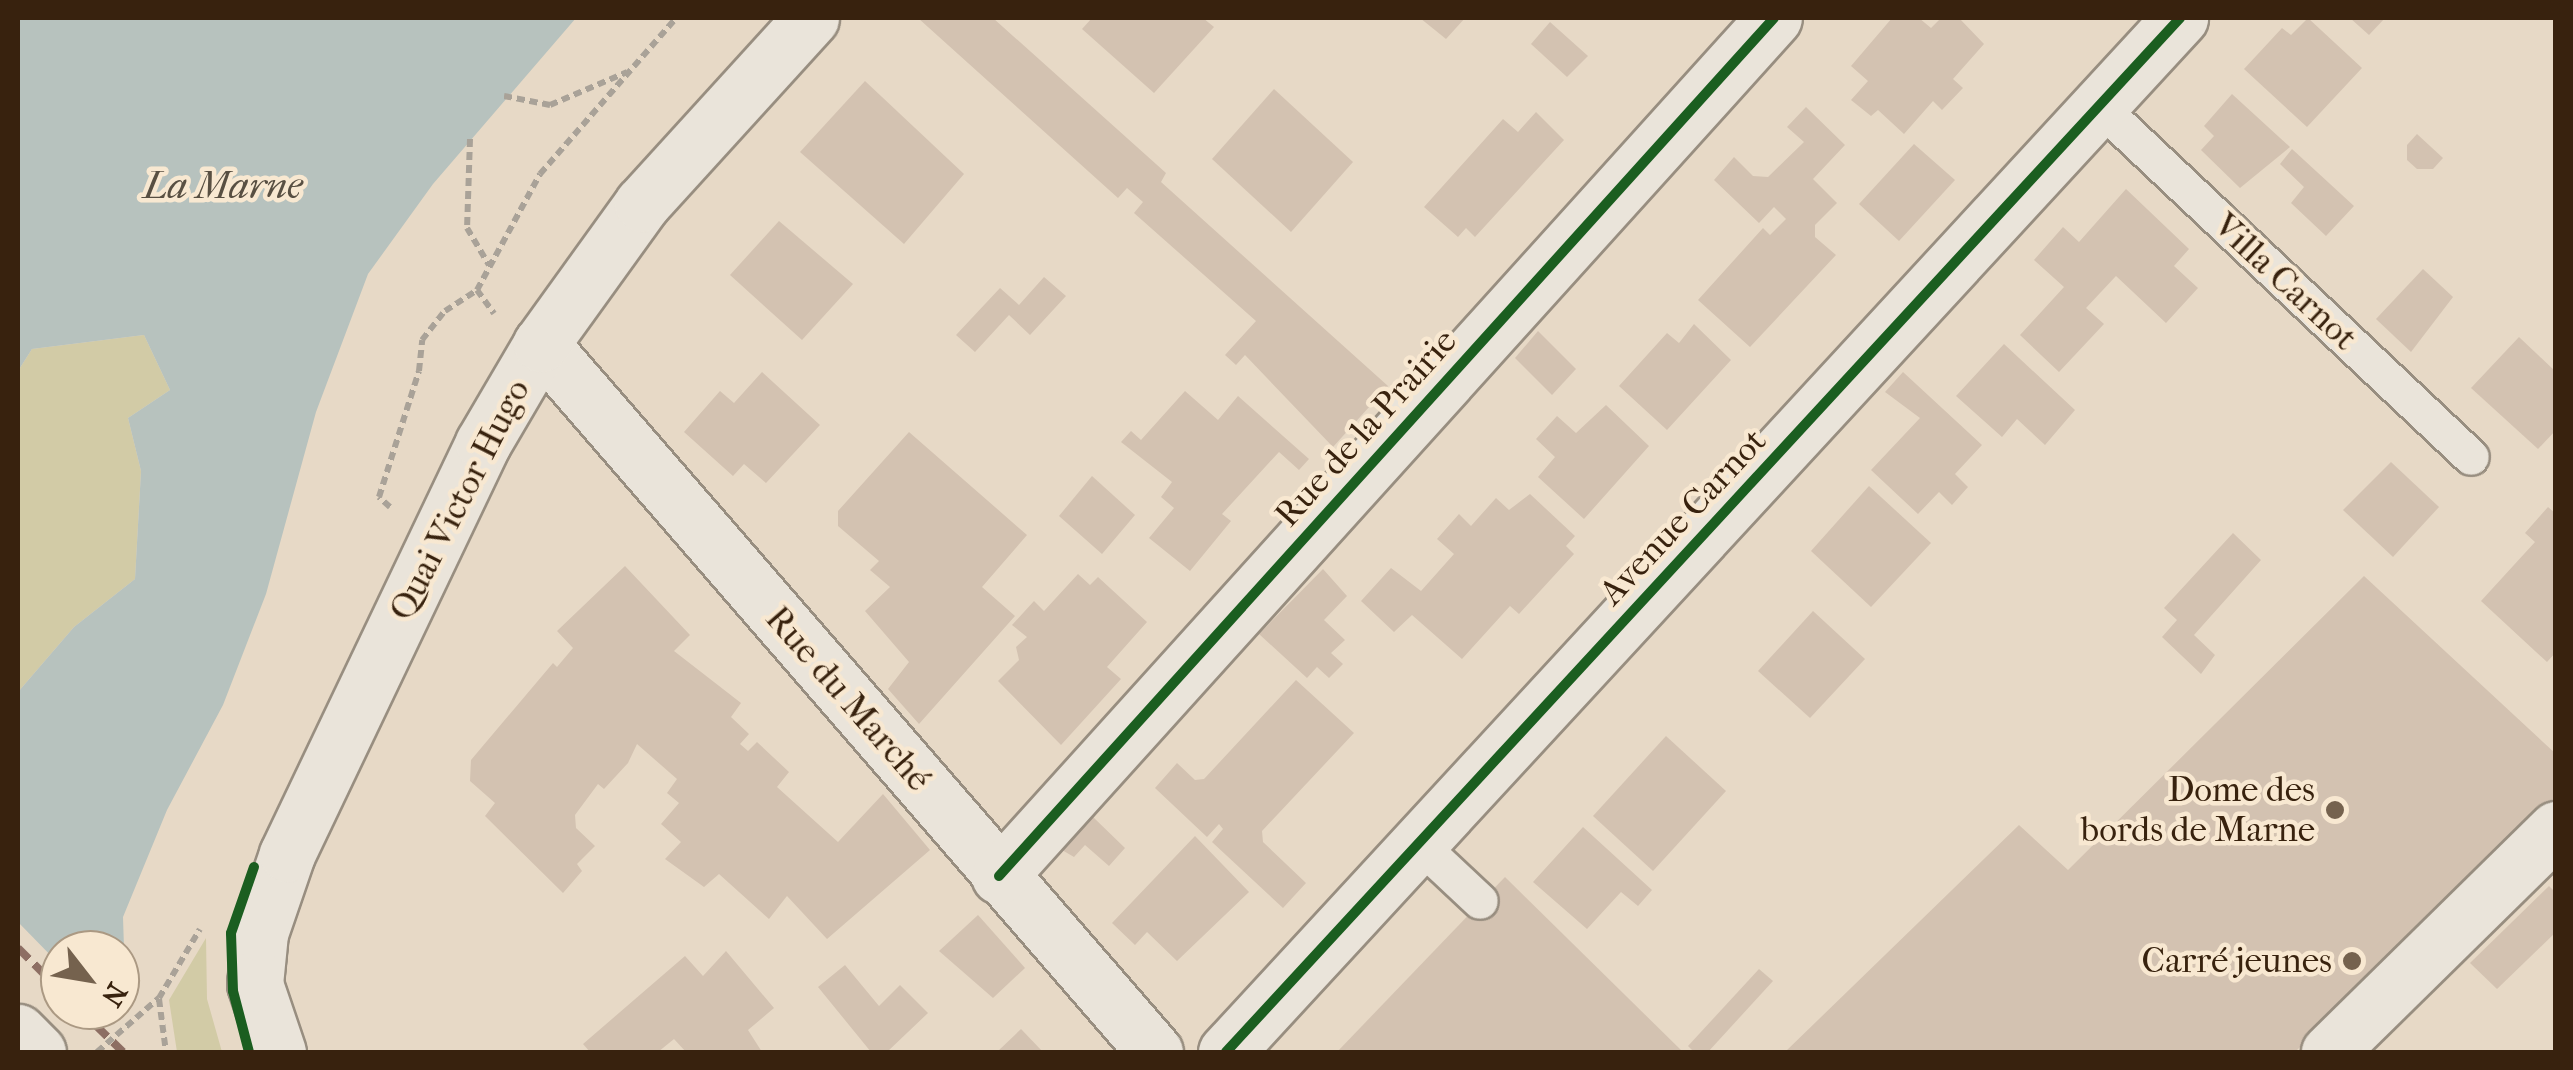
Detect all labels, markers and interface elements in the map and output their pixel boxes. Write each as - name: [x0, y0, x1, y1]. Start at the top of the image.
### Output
- water label: La Marne: [143, 163, 303, 209]
- street label: Villa Carnot: [2205, 205, 2365, 359]
- street label: Rue de la Prairie: [1266, 321, 1466, 535]
- street label: Quai Victor Hugo: [381, 372, 539, 628]
- street label: Avenue Carnot: [1591, 420, 1775, 614]
- street label: Rue du Marché: [756, 598, 940, 800]
- place label: Dome des bords de Marne: [2081, 769, 2315, 851]
- marker: Dome des bords de Marne: [2324, 799, 2346, 821]
- north arrow: [40, 930, 140, 1030]
- place label: Carré jeunes: [2142, 940, 2332, 982]
- marker: Carré jeunes: [2341, 950, 2363, 972]
- text: N: [95, 977, 134, 1012]

